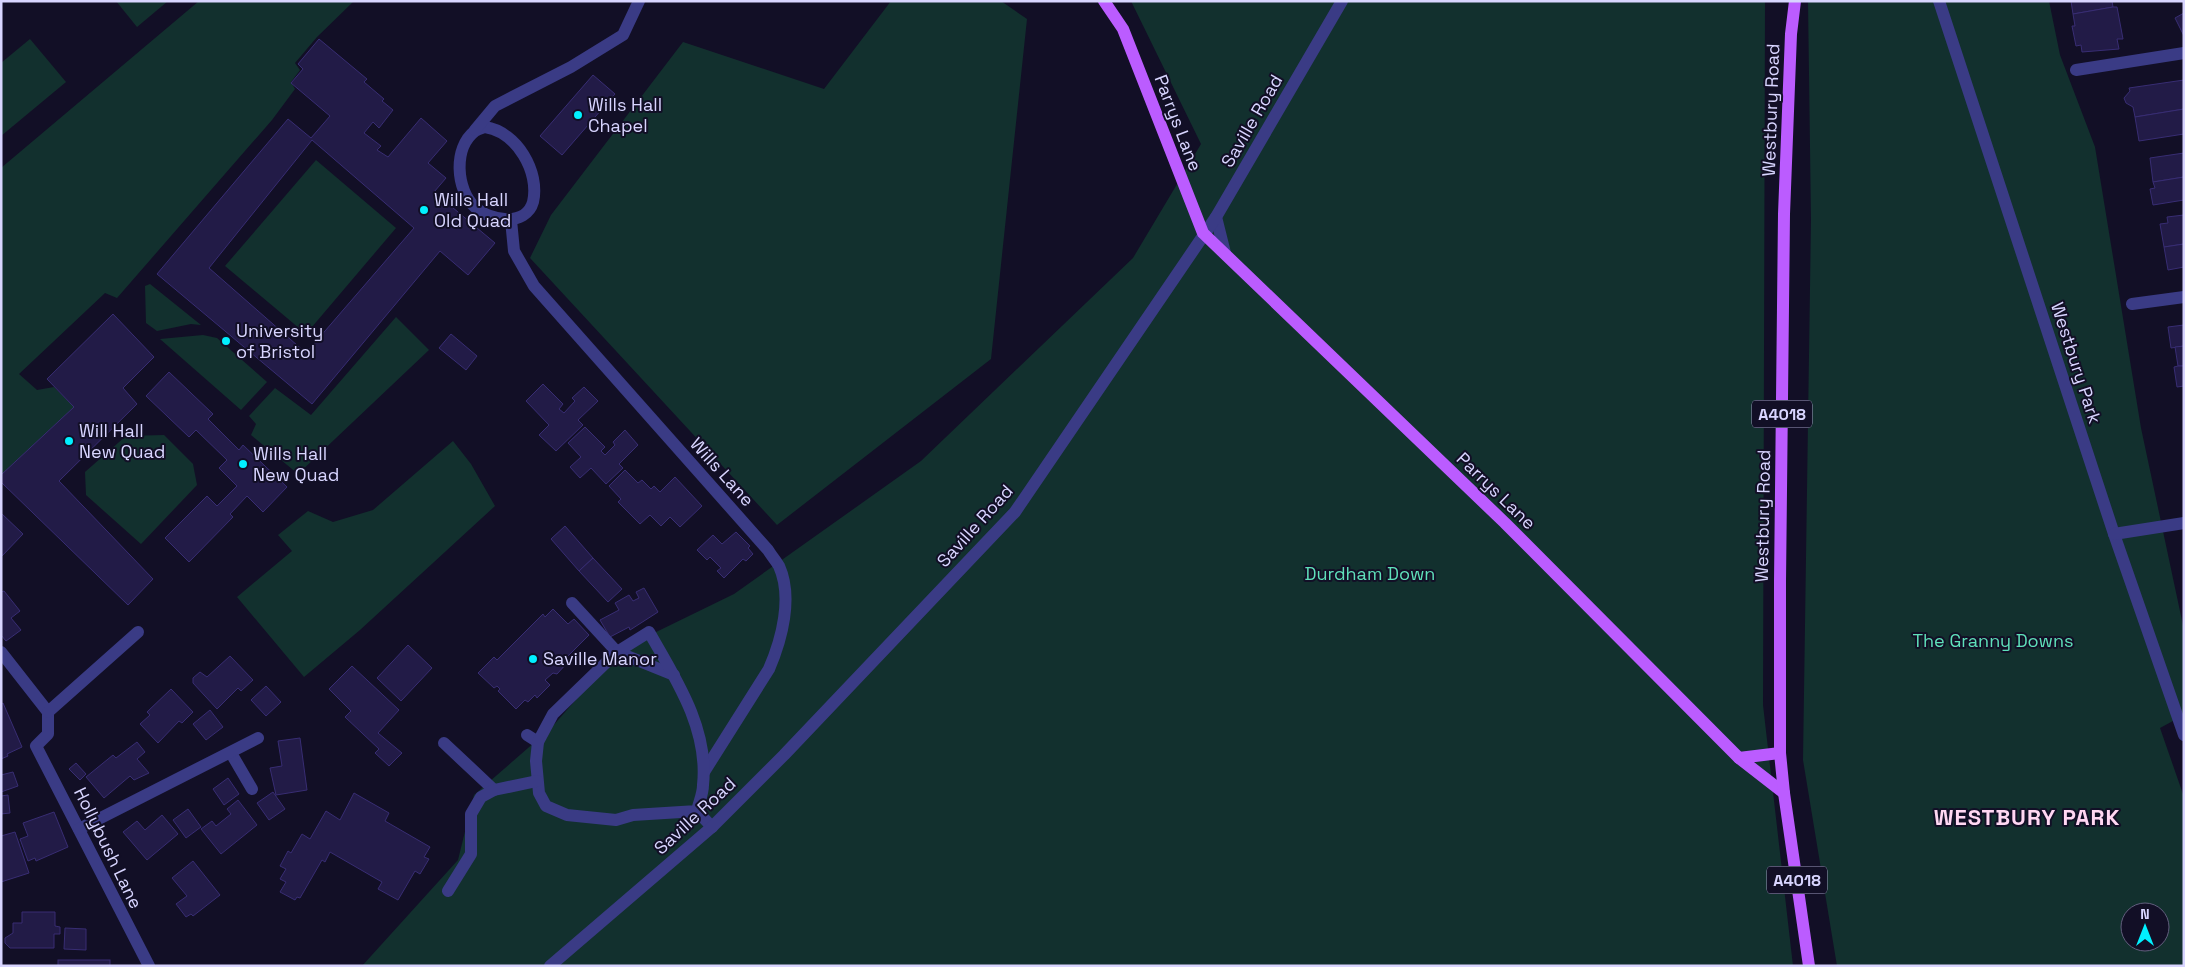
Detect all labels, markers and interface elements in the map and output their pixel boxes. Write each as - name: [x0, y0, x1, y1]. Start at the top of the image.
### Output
- street label: Westbury Road: [1757, 43, 1784, 177]
- street label: Saville Road: [1216, 70, 1287, 171]
- street label: Parrys Lane: [1150, 71, 1207, 174]
- place label: Wills Hall Chapel: [588, 93, 662, 137]
- marker: Wills Hall Chapel: [572, 109, 584, 121]
- place label: Wills Hall Old Quad: [434, 188, 511, 232]
- marker: Wills Hall Old Quad: [418, 204, 430, 216]
- street label: Westbury Park: [2046, 299, 2107, 427]
- place label: University of Bristol: [236, 319, 323, 363]
- marker: University of Bristol: [220, 335, 232, 347]
- road number: A4018: [1752, 400, 1812, 428]
- place label: Will Hall New Quad: [79, 419, 165, 463]
- street label: Wills Lane: [685, 432, 759, 511]
- marker: Will Hall New Quad: [63, 435, 75, 447]
- place label: Wills Hall New Quad: [253, 442, 339, 486]
- street label: Parrys Lane: [1452, 447, 1541, 534]
- street label: Westbury Road: [1750, 449, 1775, 583]
- marker: Wills Hall New Quad: [237, 458, 249, 470]
- street label: Saville Road: [932, 480, 1018, 572]
- park label: Durdham Down: [1305, 562, 1435, 585]
- park label: The Granny Downs: [1913, 629, 2074, 652]
- place label: Saville Manor: [543, 647, 657, 670]
- marker: Saville Manor: [527, 653, 539, 665]
- street label: Saville Road: [649, 772, 740, 859]
- street label: Hollybush Lane: [69, 783, 148, 912]
- district label: WESTBURY PARK: [1934, 803, 2120, 831]
- road number: A4018: [1767, 866, 1827, 894]
- north arrow: [2120, 902, 2170, 952]
- text: N: [2140, 905, 2150, 923]

